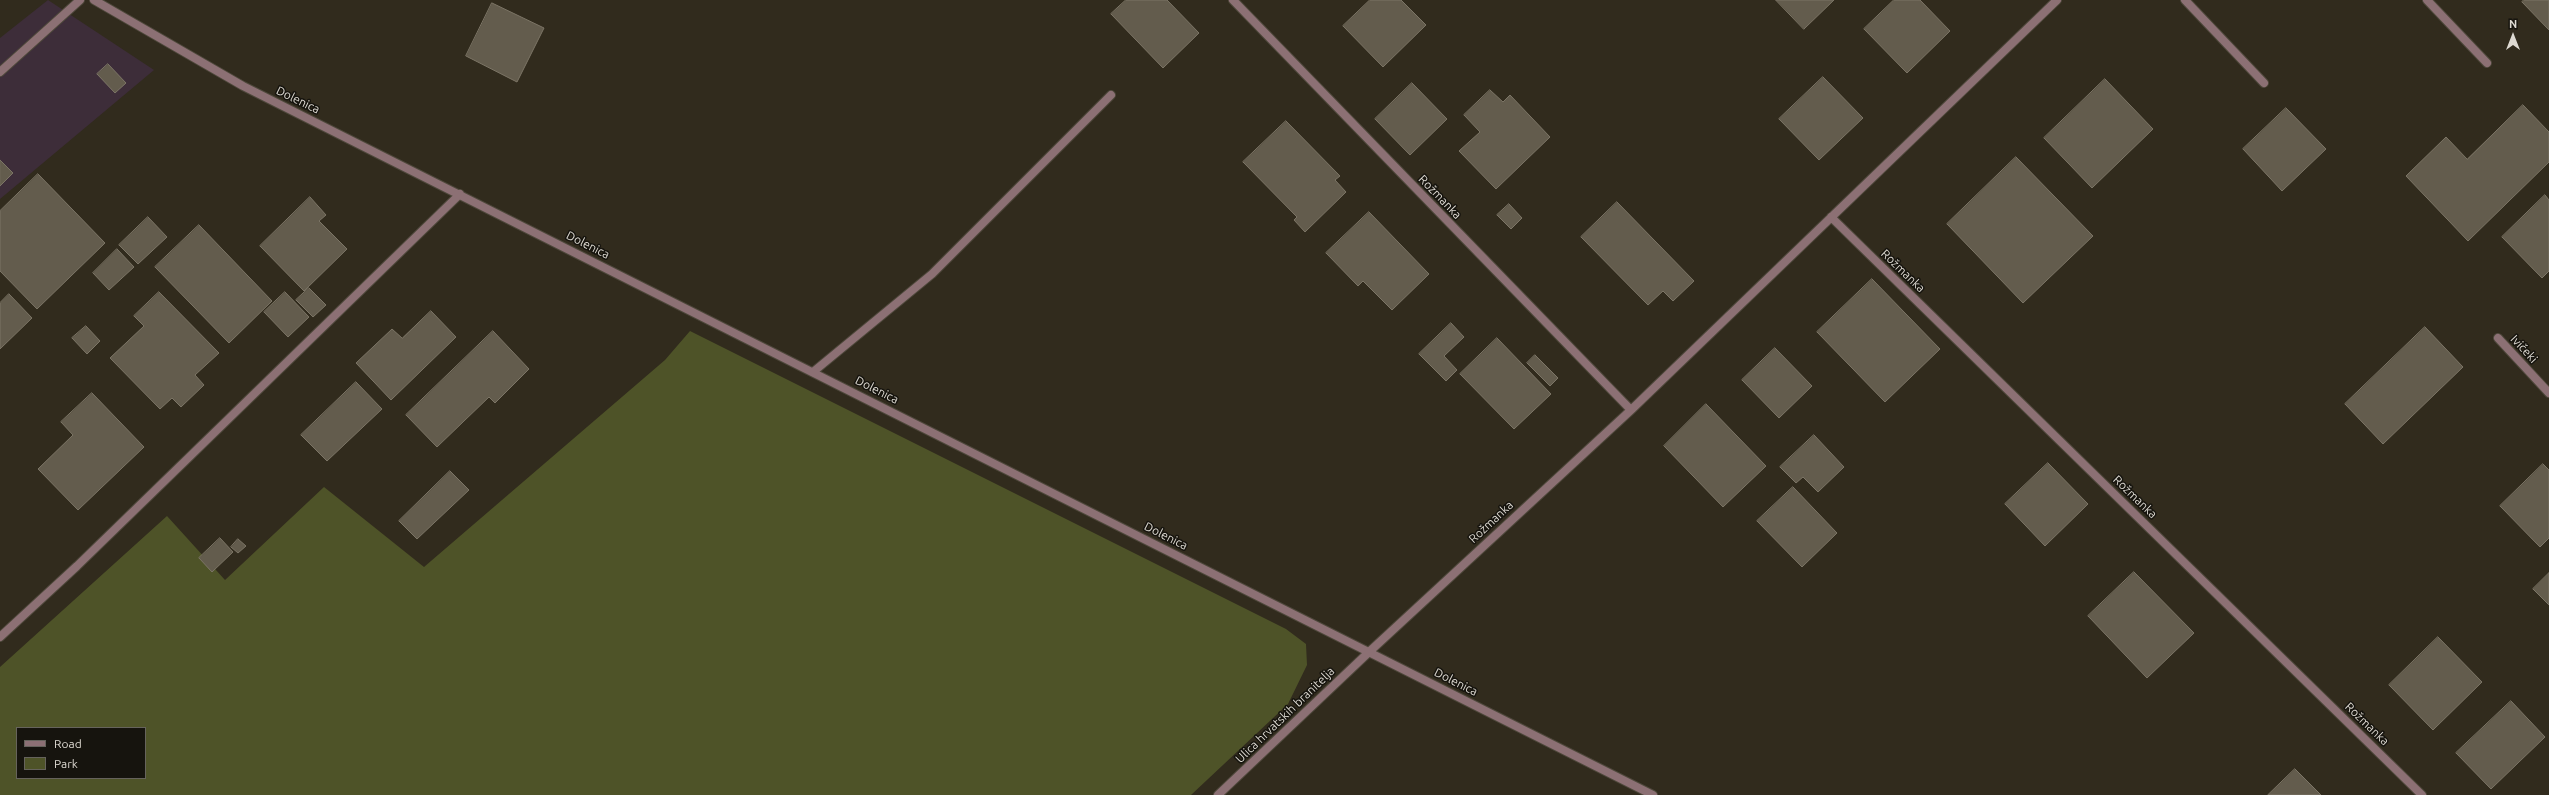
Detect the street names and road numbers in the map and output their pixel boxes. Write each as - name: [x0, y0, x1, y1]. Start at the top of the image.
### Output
- street label: Dolenica: [274, 83, 322, 117]
- street label: Rožmanka: [1416, 172, 1464, 222]
- street label: Dolenica: [564, 228, 612, 262]
- street label: Rožmanka: [1878, 247, 1928, 295]
- street label: Ivičeki: [2507, 332, 2541, 366]
- street label: Dolenica: [853, 373, 901, 407]
- street label: Rožmanka: [2110, 473, 2160, 521]
- street label: Rožmanka: [1466, 498, 1516, 546]
- street label: Dolenica: [1142, 519, 1190, 553]
- street label: Ulica hrvatskih branitelja: [1233, 664, 1337, 766]
- street label: Dolenica: [1432, 665, 1480, 699]
- street label: Rožmanka: [2342, 700, 2392, 748]

